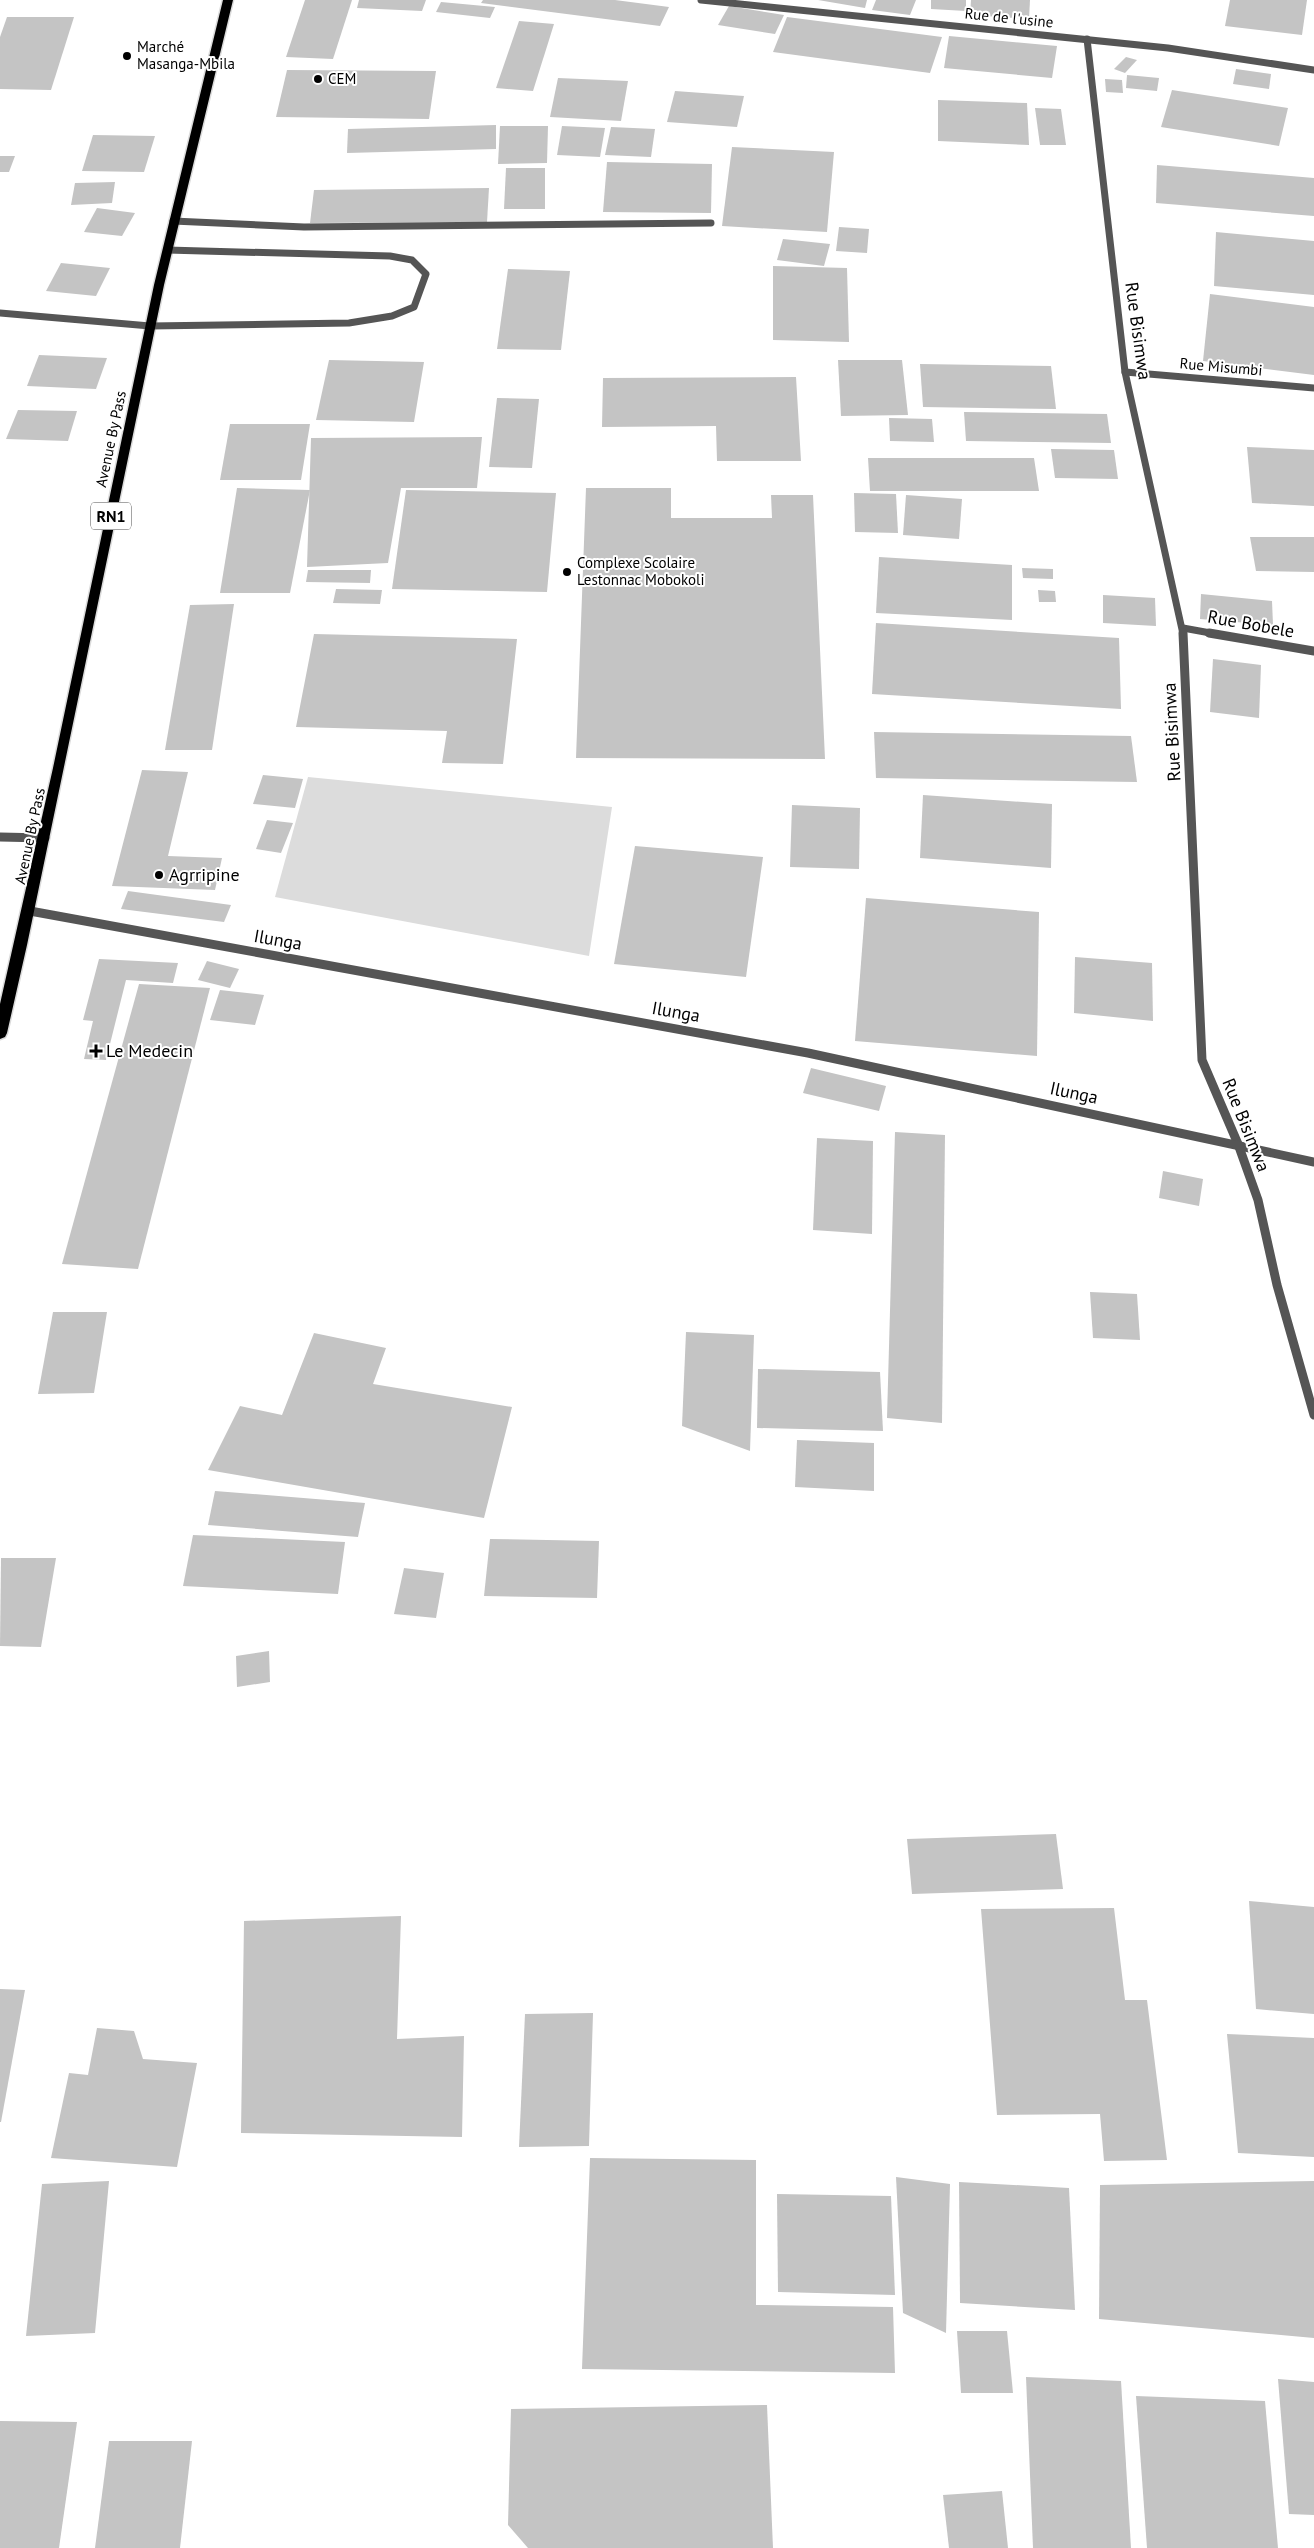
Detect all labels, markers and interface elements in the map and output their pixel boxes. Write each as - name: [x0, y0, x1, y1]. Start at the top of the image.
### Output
- street label: Rue de l'usine: [964, 3, 1054, 32]
- place label: Marché Masanga-Mbila: [137, 37, 235, 73]
- marker: Marché Masanga-Mbila: [121, 50, 133, 62]
- place label: CEM: [328, 69, 356, 88]
- marker: CEM: [312, 73, 324, 85]
- street label: Rue Bisimwa: [1120, 280, 1157, 381]
- street label: Rue Misumbi: [1179, 353, 1263, 380]
- street label: Avenue By Pass: [91, 389, 130, 489]
- road number: RN1: [91, 502, 131, 530]
- place label: Complexe Scolaire Lestonnac Mobokoli: [577, 553, 705, 589]
- marker: Complexe Scolaire Lestonnac Mobokoli: [561, 566, 573, 578]
- street label: Rue Bobele: [1206, 605, 1296, 642]
- street label: Rue Bisimwa: [1157, 682, 1186, 782]
- street label: Avenue By Pass: [10, 786, 49, 886]
- place label: Agrripine: [169, 863, 240, 886]
- marker: Agrripine: [153, 869, 165, 881]
- street label: Ilunga: [252, 924, 304, 955]
- street label: Ilunga: [650, 996, 702, 1027]
- place label: Le Medecin: [106, 1039, 193, 1062]
- marker: Le Medecin: [90, 1045, 102, 1057]
- street label: Rue Bisimwa: [1217, 1075, 1276, 1175]
- street label: Ilunga: [1048, 1076, 1100, 1109]

